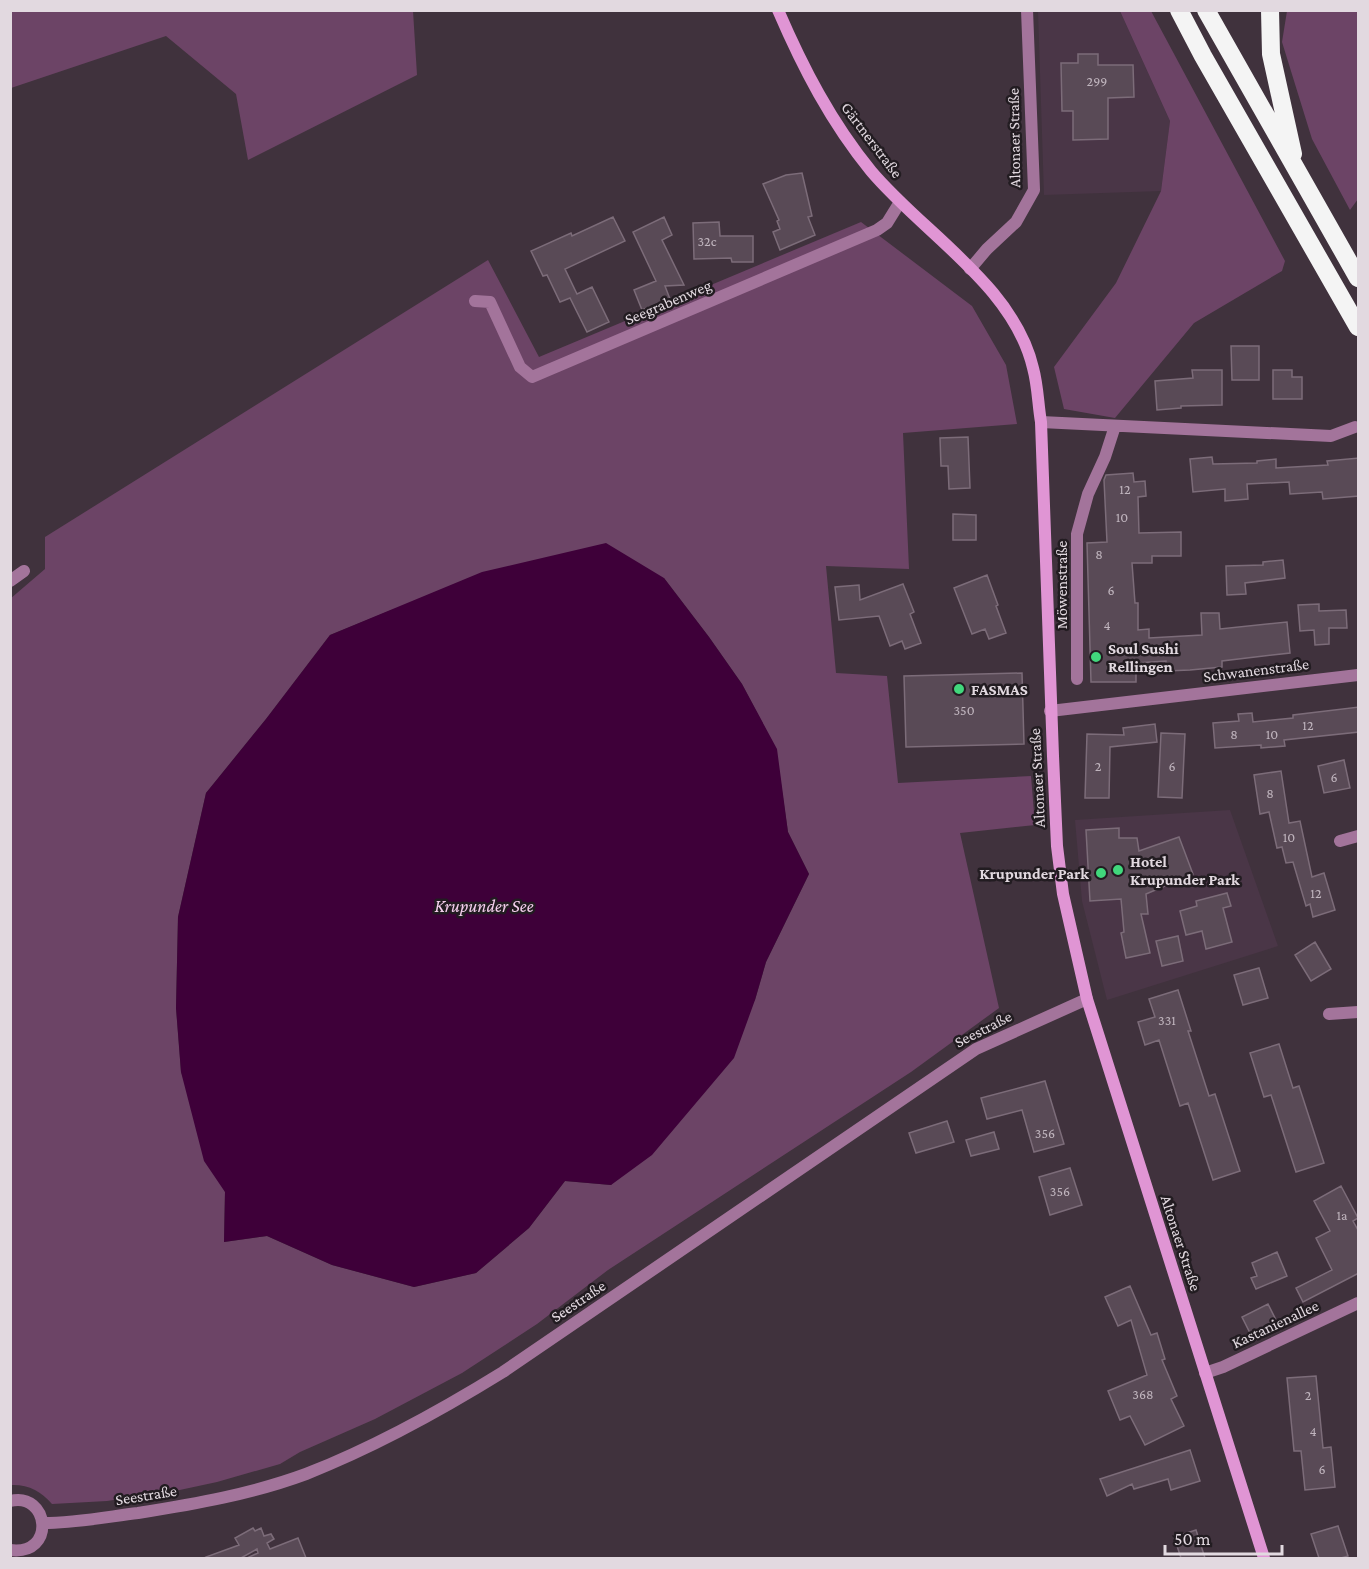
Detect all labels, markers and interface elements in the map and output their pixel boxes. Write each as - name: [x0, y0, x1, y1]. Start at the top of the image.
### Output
- house number: 299: [1087, 73, 1107, 89]
- street label: Altonaer Straße: [1005, 88, 1023, 188]
- street label: Gärtnerstraße: [838, 99, 906, 181]
- house number: 32c: [697, 233, 717, 249]
- street label: Seegrabenweg: [622, 276, 714, 329]
- house number: 12: [1119, 481, 1131, 497]
- house number: 10: [1116, 509, 1128, 525]
- street label: Möwenstraße: [1053, 541, 1070, 629]
- house number: 8: [1095, 546, 1103, 562]
- house number: 6: [1107, 582, 1115, 598]
- house number: 4: [1103, 617, 1111, 633]
- place label: Soul Sushi Rellingen: [1108, 640, 1179, 675]
- marker: Soul Sushi Rellingen: [1089, 650, 1103, 664]
- street label: Schwanenstraße: [1202, 655, 1310, 685]
- place label: FASMAS: [971, 681, 1028, 698]
- marker: FASMAS: [952, 682, 966, 696]
- house number: 350: [953, 702, 975, 718]
- house number: 12: [1302, 717, 1314, 733]
- house number: 8: [1230, 726, 1238, 742]
- house number: 10: [1266, 726, 1278, 742]
- street label: Altonaer Straße: [1026, 728, 1048, 828]
- house number: 2: [1095, 758, 1102, 774]
- house number: 6: [1168, 758, 1176, 774]
- house number: 6: [1330, 769, 1338, 785]
- house number: 8: [1266, 785, 1274, 801]
- house number: 10: [1283, 829, 1295, 845]
- place label: Hotel Krupunder Park: [1130, 853, 1240, 888]
- marker: Hotel Krupunder Park: [1111, 863, 1125, 877]
- place label: Krupunder Park: [979, 865, 1089, 882]
- marker: Krupunder Park: [1094, 866, 1108, 880]
- house number: 12: [1310, 885, 1322, 901]
- water label: Krupunder See: [435, 896, 534, 916]
- street label: Seestraße: [952, 1007, 1014, 1051]
- house number: 331: [1158, 1012, 1176, 1028]
- house number: 356: [1035, 1125, 1055, 1141]
- house number: 356: [1050, 1183, 1070, 1199]
- street label: Altonaer Straße: [1158, 1193, 1204, 1293]
- house number: 1a: [1336, 1207, 1348, 1223]
- street label: Seestraße: [548, 1277, 608, 1325]
- street label: Kastanienallee: [1229, 1297, 1321, 1351]
- house number: 368: [1132, 1386, 1154, 1402]
- house number: 2: [1305, 1387, 1312, 1403]
- house number: 4: [1309, 1423, 1317, 1439]
- house number: 6: [1318, 1461, 1326, 1477]
- street label: Seestraße: [114, 1482, 178, 1508]
- scale bar: [1165, 1518, 1282, 1556]
- text: 50 m: [1174, 1529, 1211, 1549]

